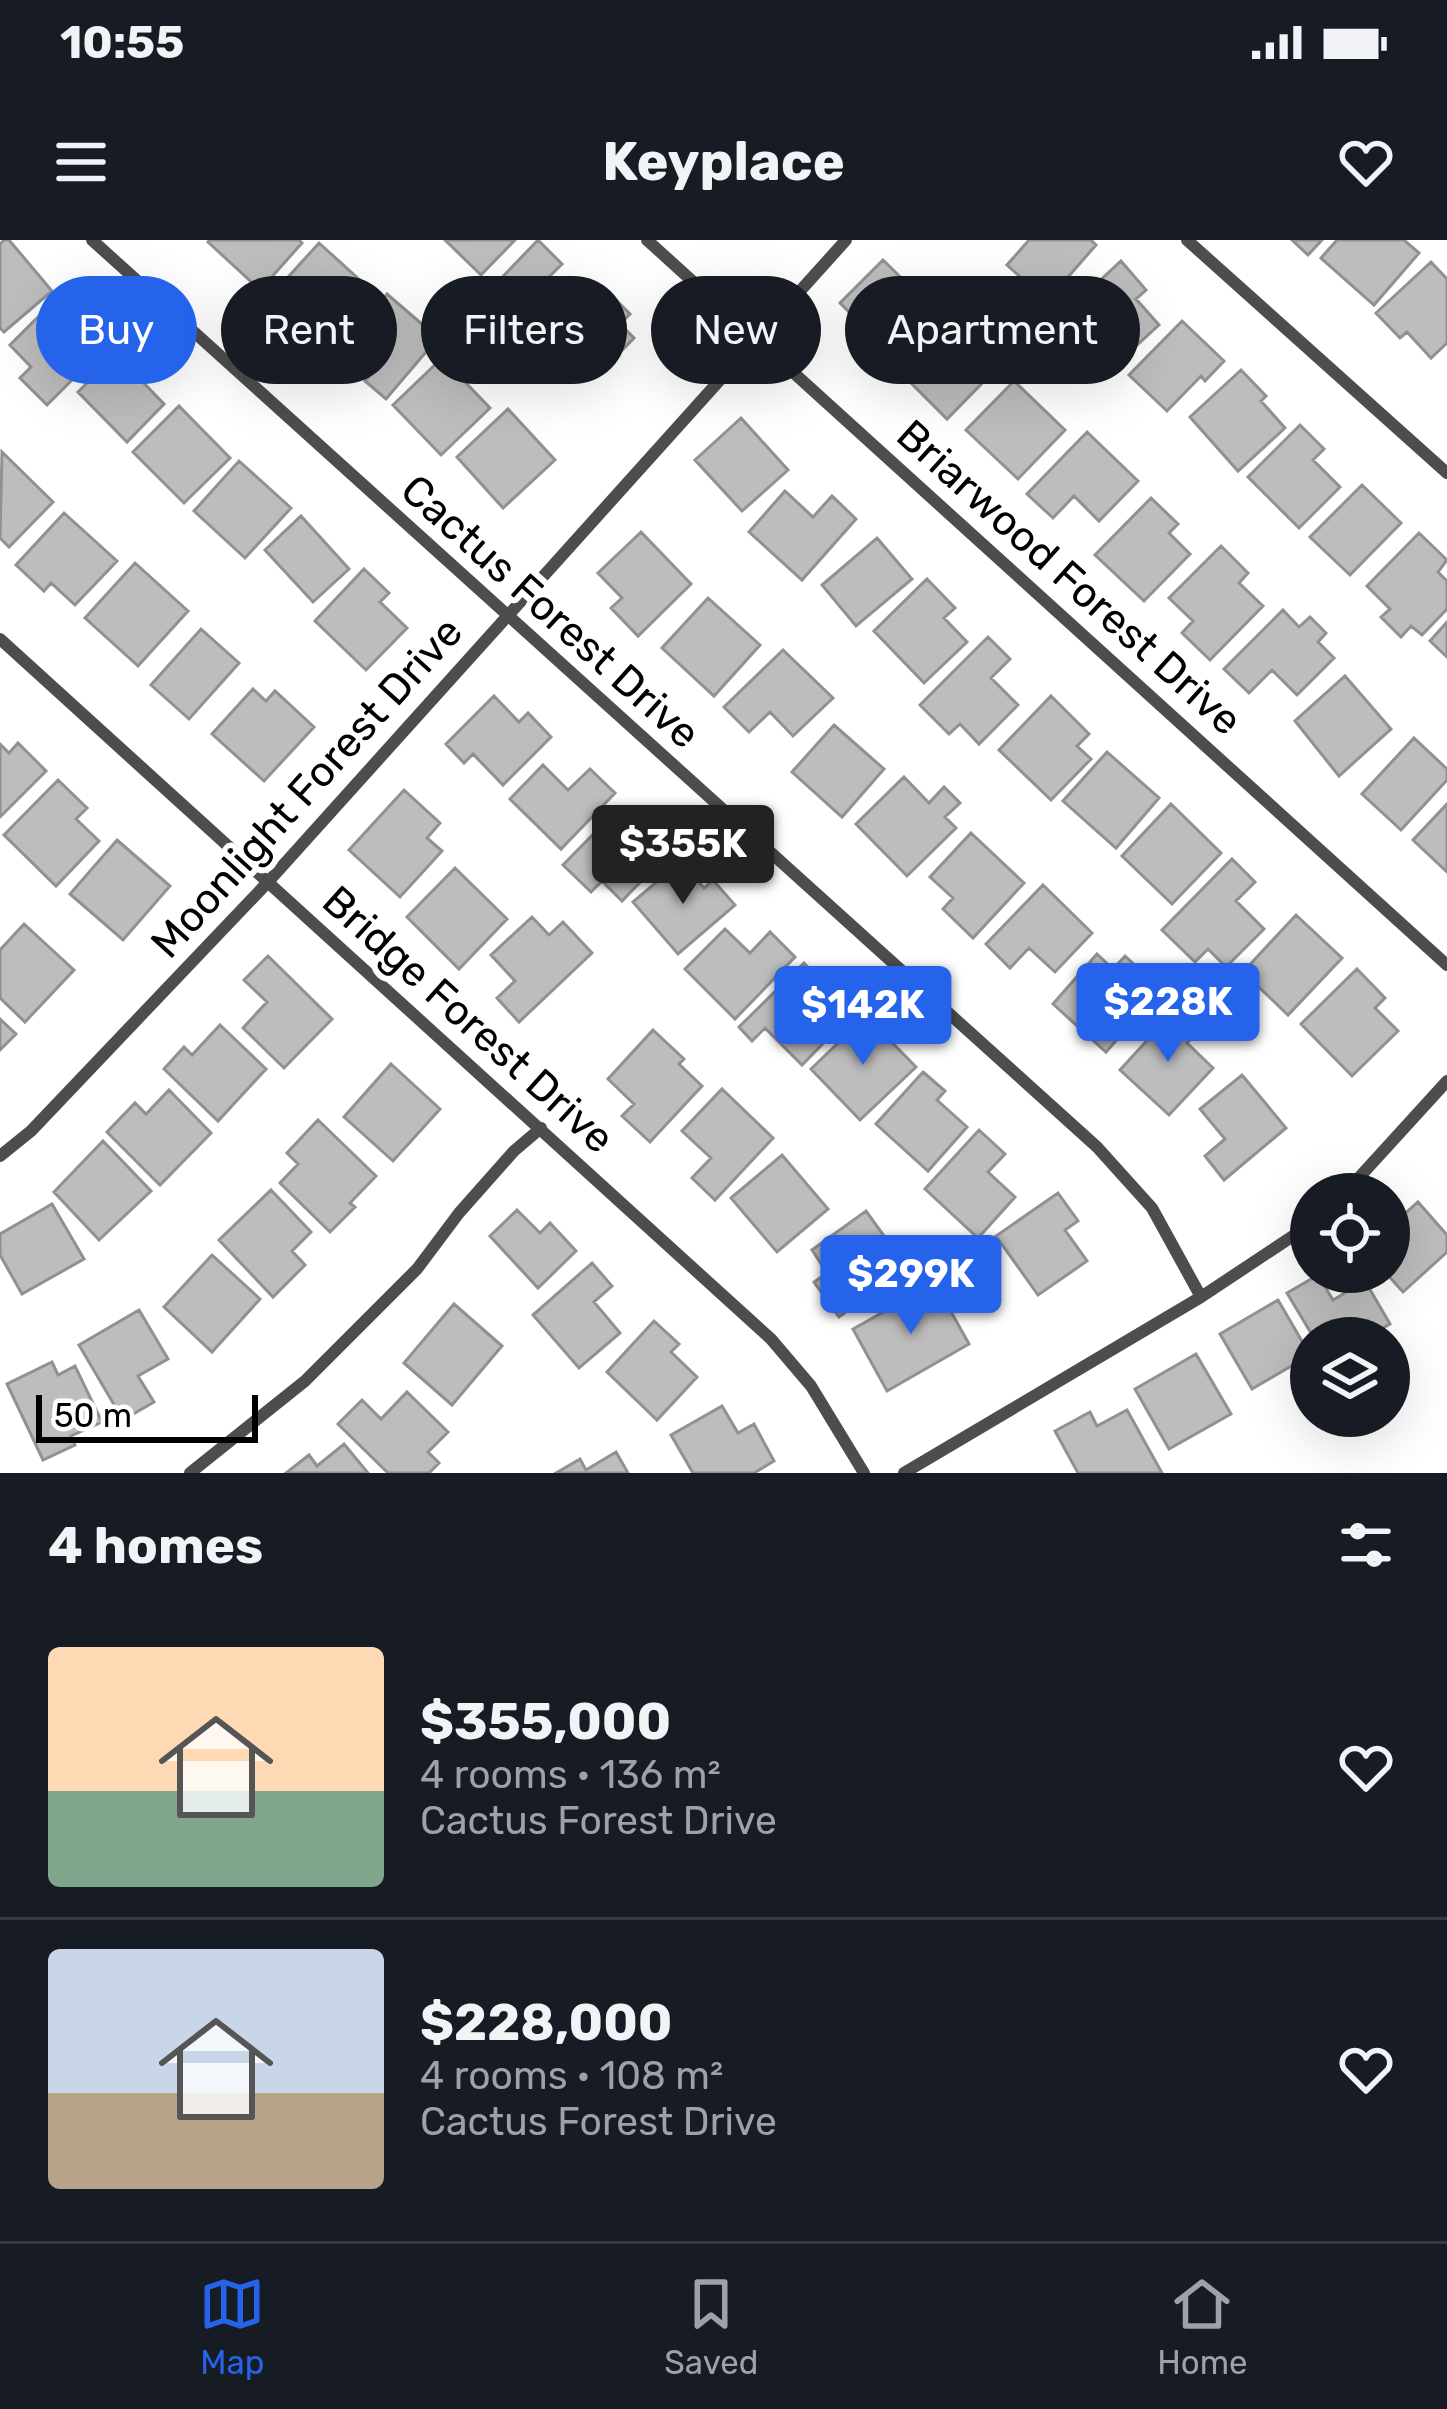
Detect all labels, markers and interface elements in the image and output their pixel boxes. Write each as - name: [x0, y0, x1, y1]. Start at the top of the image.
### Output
- text: 10:55: [60, 16, 184, 69]
- icon: menu: [48, 129, 114, 195]
- icon: heart: [1333, 129, 1399, 195]
- text: Keyplace: [602, 130, 845, 194]
- chip: Buy: [36, 276, 197, 384]
- chip: Rent: [221, 276, 397, 384]
- chip: Filters: [421, 276, 627, 384]
- chip: New: [651, 276, 821, 384]
- chip: Apartment: [845, 276, 1140, 384]
- street label: Briarwood Forest Drive: [887, 410, 1252, 746]
- street label: Cactus Forest Drive: [391, 465, 710, 759]
- street label: Moonlight Forest Drive: [141, 607, 473, 968]
- pin: $355K: [599, 805, 767, 907]
- text: $355K: [619, 821, 747, 867]
- street label: Bridge Forest Drive: [312, 876, 624, 1164]
- pin: $228K: [1084, 963, 1252, 1065]
- pin: $142K: [779, 966, 947, 1068]
- text: $228K: [1103, 979, 1233, 1025]
- text: $142K: [801, 982, 925, 1028]
- map controls: [1290, 1173, 1410, 1437]
- button: locate: [1290, 1173, 1410, 1293]
- pin: $299K: [827, 1235, 995, 1337]
- text: $299K: [847, 1251, 975, 1297]
- button: layers: [1290, 1317, 1410, 1437]
- scale bar: [36, 1389, 258, 1442]
- text: 50 m: [54, 1396, 132, 1435]
- icon: filters: [1333, 1512, 1399, 1578]
- text: 4 homes: [48, 1515, 263, 1576]
- text: $355,000: [420, 1691, 671, 1752]
- icon: home: [144, 1695, 288, 1839]
- icon: heart: [1333, 1734, 1399, 1800]
- text: 4 rooms · 136 m²: [420, 1752, 721, 1798]
- text: Cactus Forest Drive: [420, 1798, 777, 1844]
- text: $228,000: [420, 1992, 673, 2053]
- icon: home: [144, 1997, 288, 2141]
- icon: heart: [1333, 2036, 1399, 2102]
- text: 4 rooms · 108 m²: [420, 2053, 723, 2099]
- text: Cactus Forest Drive: [420, 2099, 777, 2145]
- tab: Map: [199, 2271, 265, 2382]
- tab: Saved: [664, 2271, 758, 2382]
- tab: Home: [1157, 2271, 1248, 2382]

